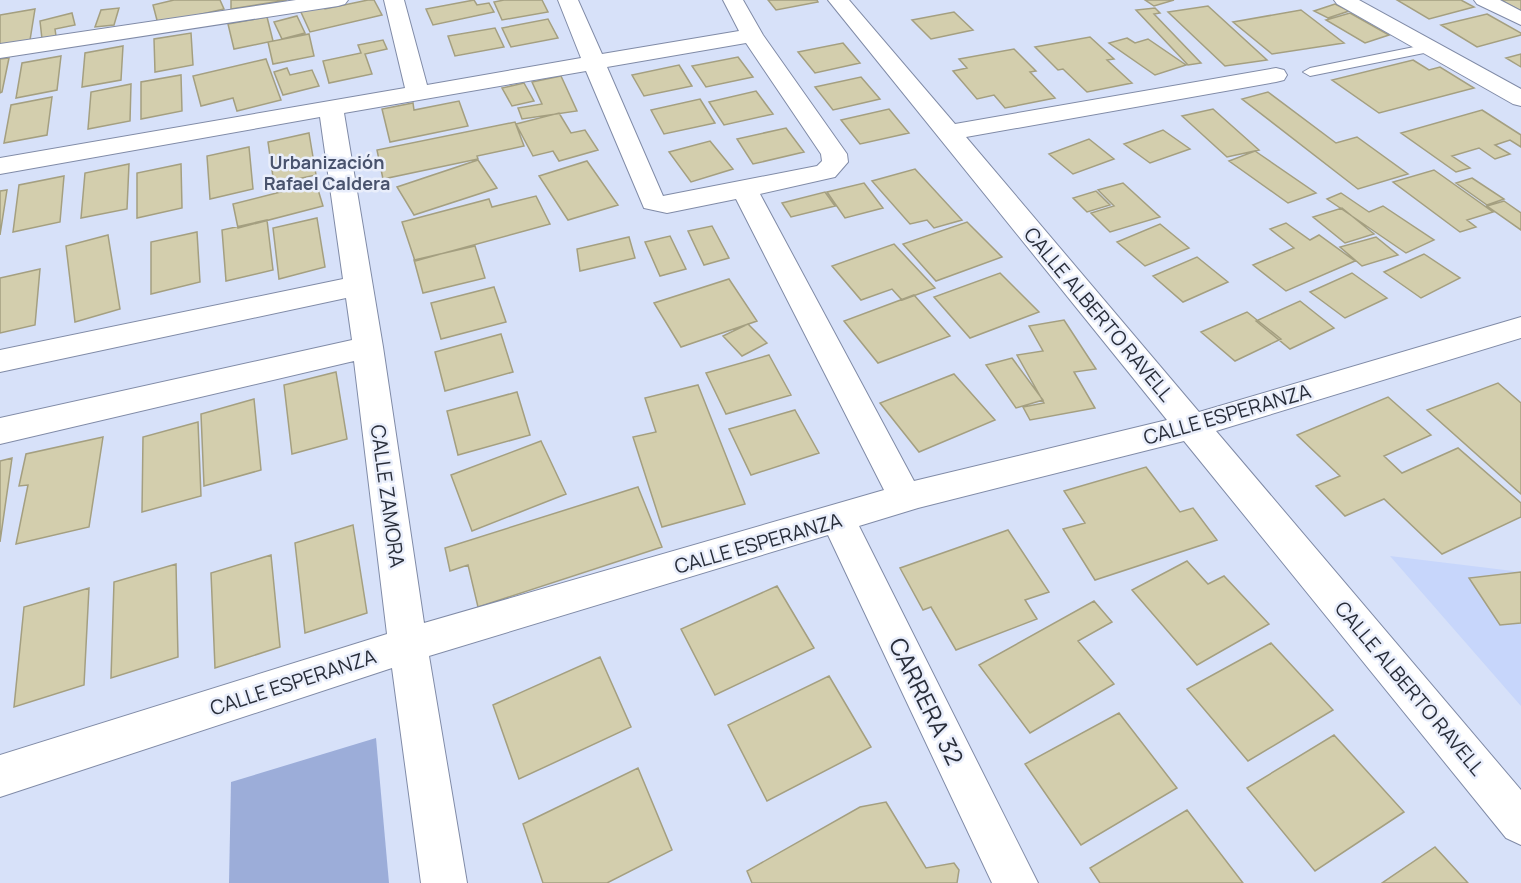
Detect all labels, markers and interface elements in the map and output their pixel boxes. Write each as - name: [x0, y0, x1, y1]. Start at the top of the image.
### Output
- district label: Urbanización Rafael Caldera: [264, 150, 390, 195]
- street label: CALLE ALBERTO RAVELL: [1018, 221, 1180, 407]
- street label: CALLE ESPERANZA: [1140, 377, 1314, 451]
- street label: CALLE ZAMORA: [365, 423, 411, 569]
- street label: CALLE ESPERANZA: [671, 506, 845, 580]
- street label: CALLE ALBERTO RAVELL: [1329, 595, 1491, 781]
- street label: CARRERA 32: [882, 632, 972, 770]
- street label: CALLE ESPERANZA: [207, 642, 380, 722]

